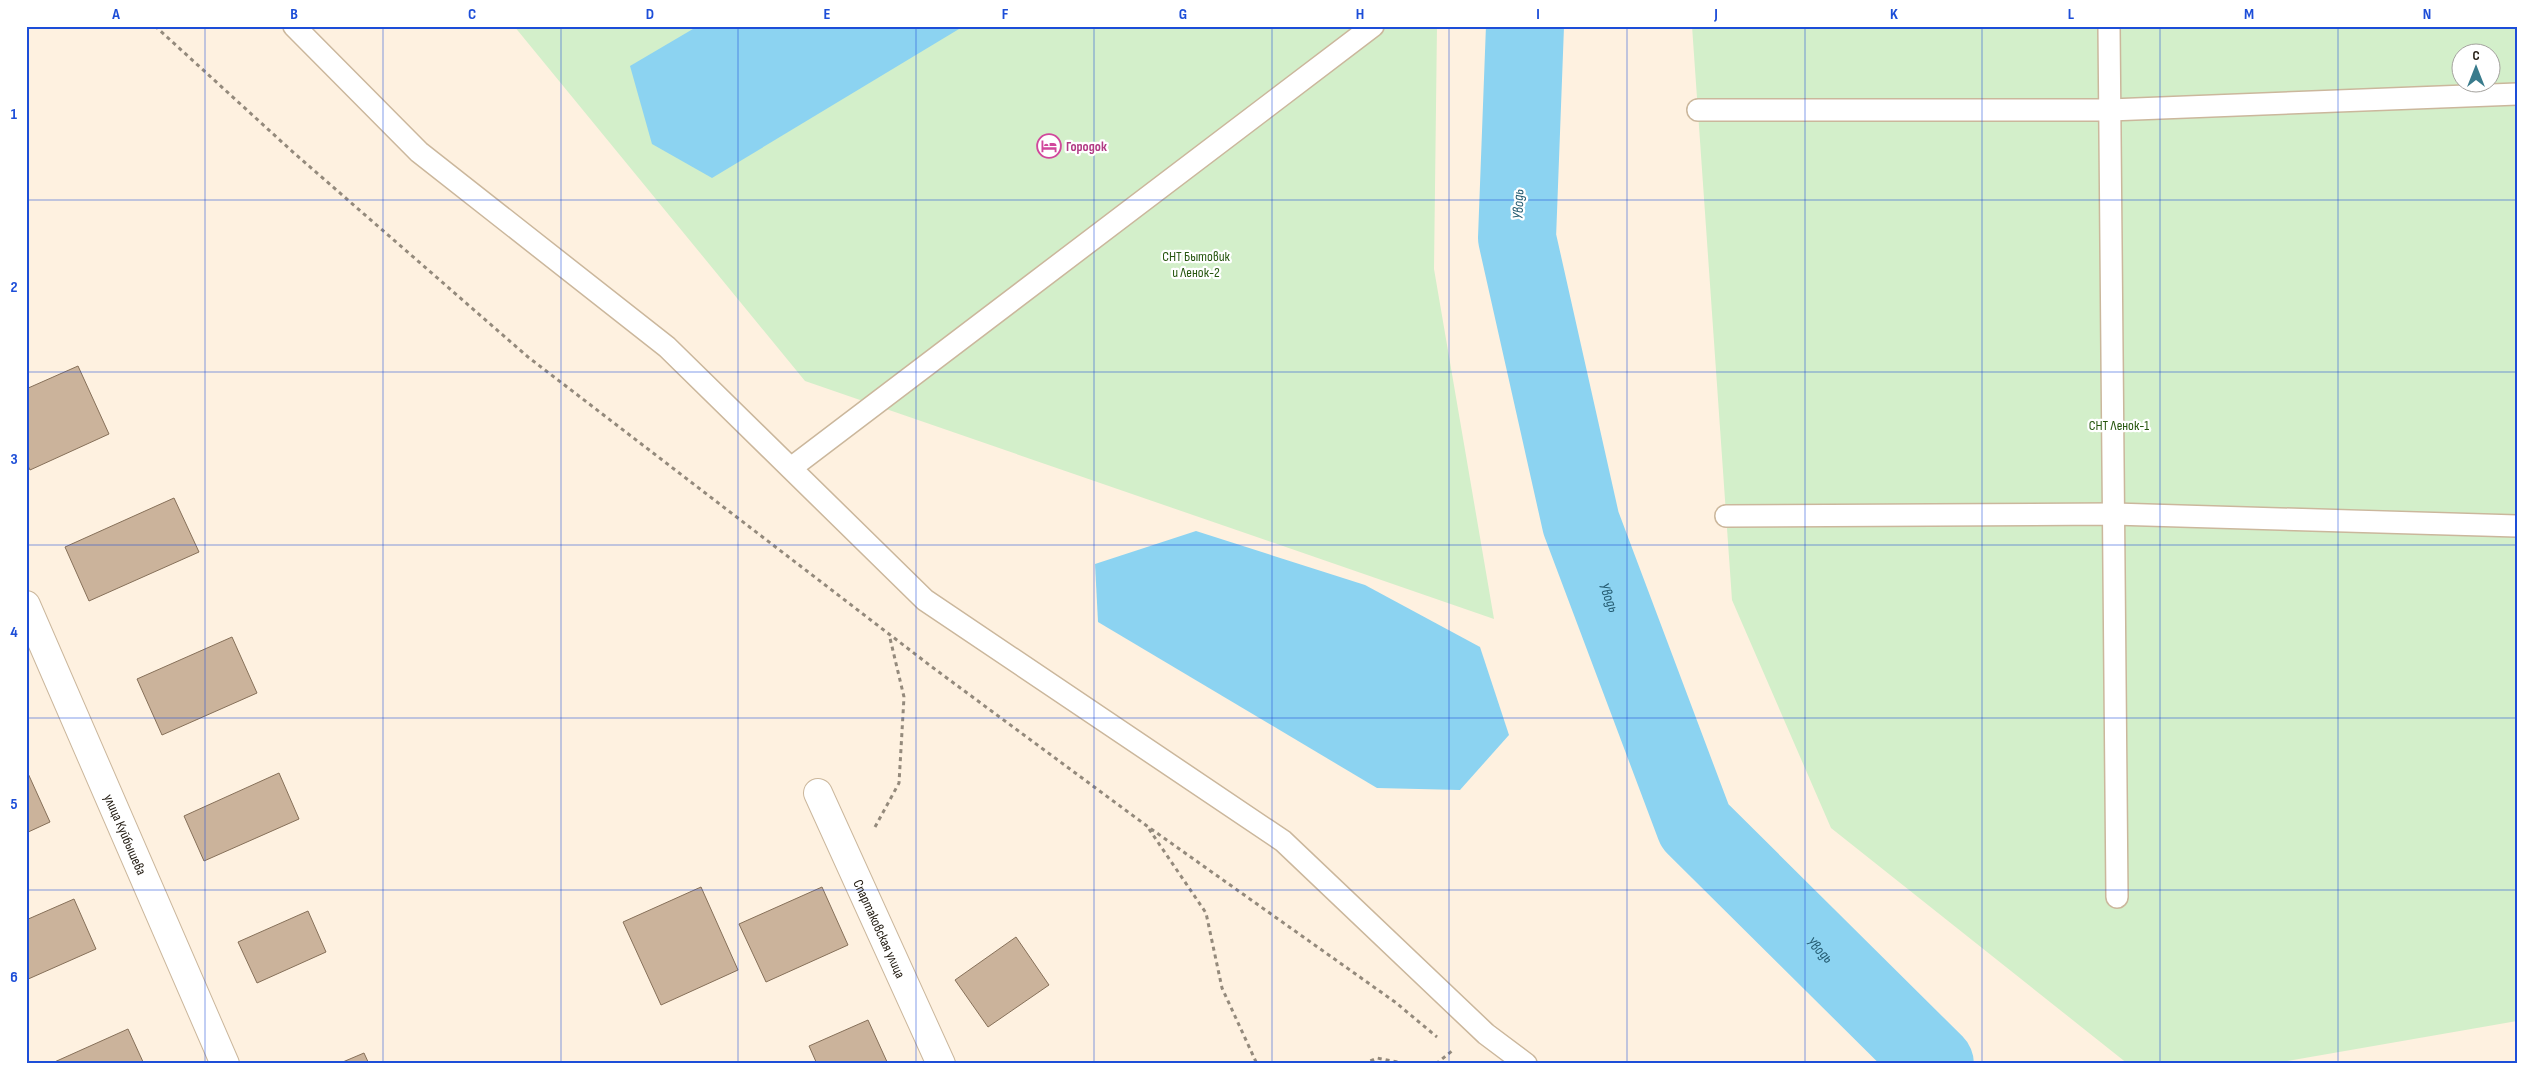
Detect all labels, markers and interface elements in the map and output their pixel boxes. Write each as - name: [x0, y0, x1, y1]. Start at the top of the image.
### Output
- text: A: [111, 5, 120, 24]
- text: B: [290, 5, 298, 24]
- text: C: [468, 5, 476, 24]
- text: D: [646, 5, 654, 24]
- text: E: [824, 5, 831, 24]
- text: F: [1002, 5, 1009, 24]
- text: G: [1179, 5, 1187, 24]
- text: H: [1356, 5, 1364, 24]
- text: I: [1536, 5, 1540, 24]
- text: J: [1713, 5, 1718, 24]
- text: K: [1890, 5, 1898, 24]
- text: L: [2068, 5, 2075, 24]
- text: M: [2244, 5, 2254, 24]
- text: N: [2423, 5, 2431, 24]
- north arrow: [2450, 42, 2500, 92]
- text: С: [2472, 47, 2480, 64]
- text: 1: [11, 105, 18, 124]
- hotel icon: Городок: [1036, 133, 1062, 159]
- place label: Городок: [1066, 138, 1107, 155]
- water label: Уводь: [1508, 189, 1529, 219]
- park label: СНТ Бытовик и Ленок-2: [1162, 248, 1231, 281]
- text: 2: [10, 278, 18, 297]
- park label: СНТ Ленок-1: [2089, 417, 2149, 434]
- text: 3: [10, 450, 18, 469]
- water label: Уводь: [1594, 580, 1623, 615]
- text: 4: [10, 623, 18, 642]
- street label: улица Куйбышева: [100, 792, 150, 878]
- text: 5: [10, 795, 18, 814]
- street label: Спартаковская улица: [849, 877, 909, 981]
- water label: Уводь: [1802, 933, 1837, 968]
- text: 6: [10, 968, 18, 987]

